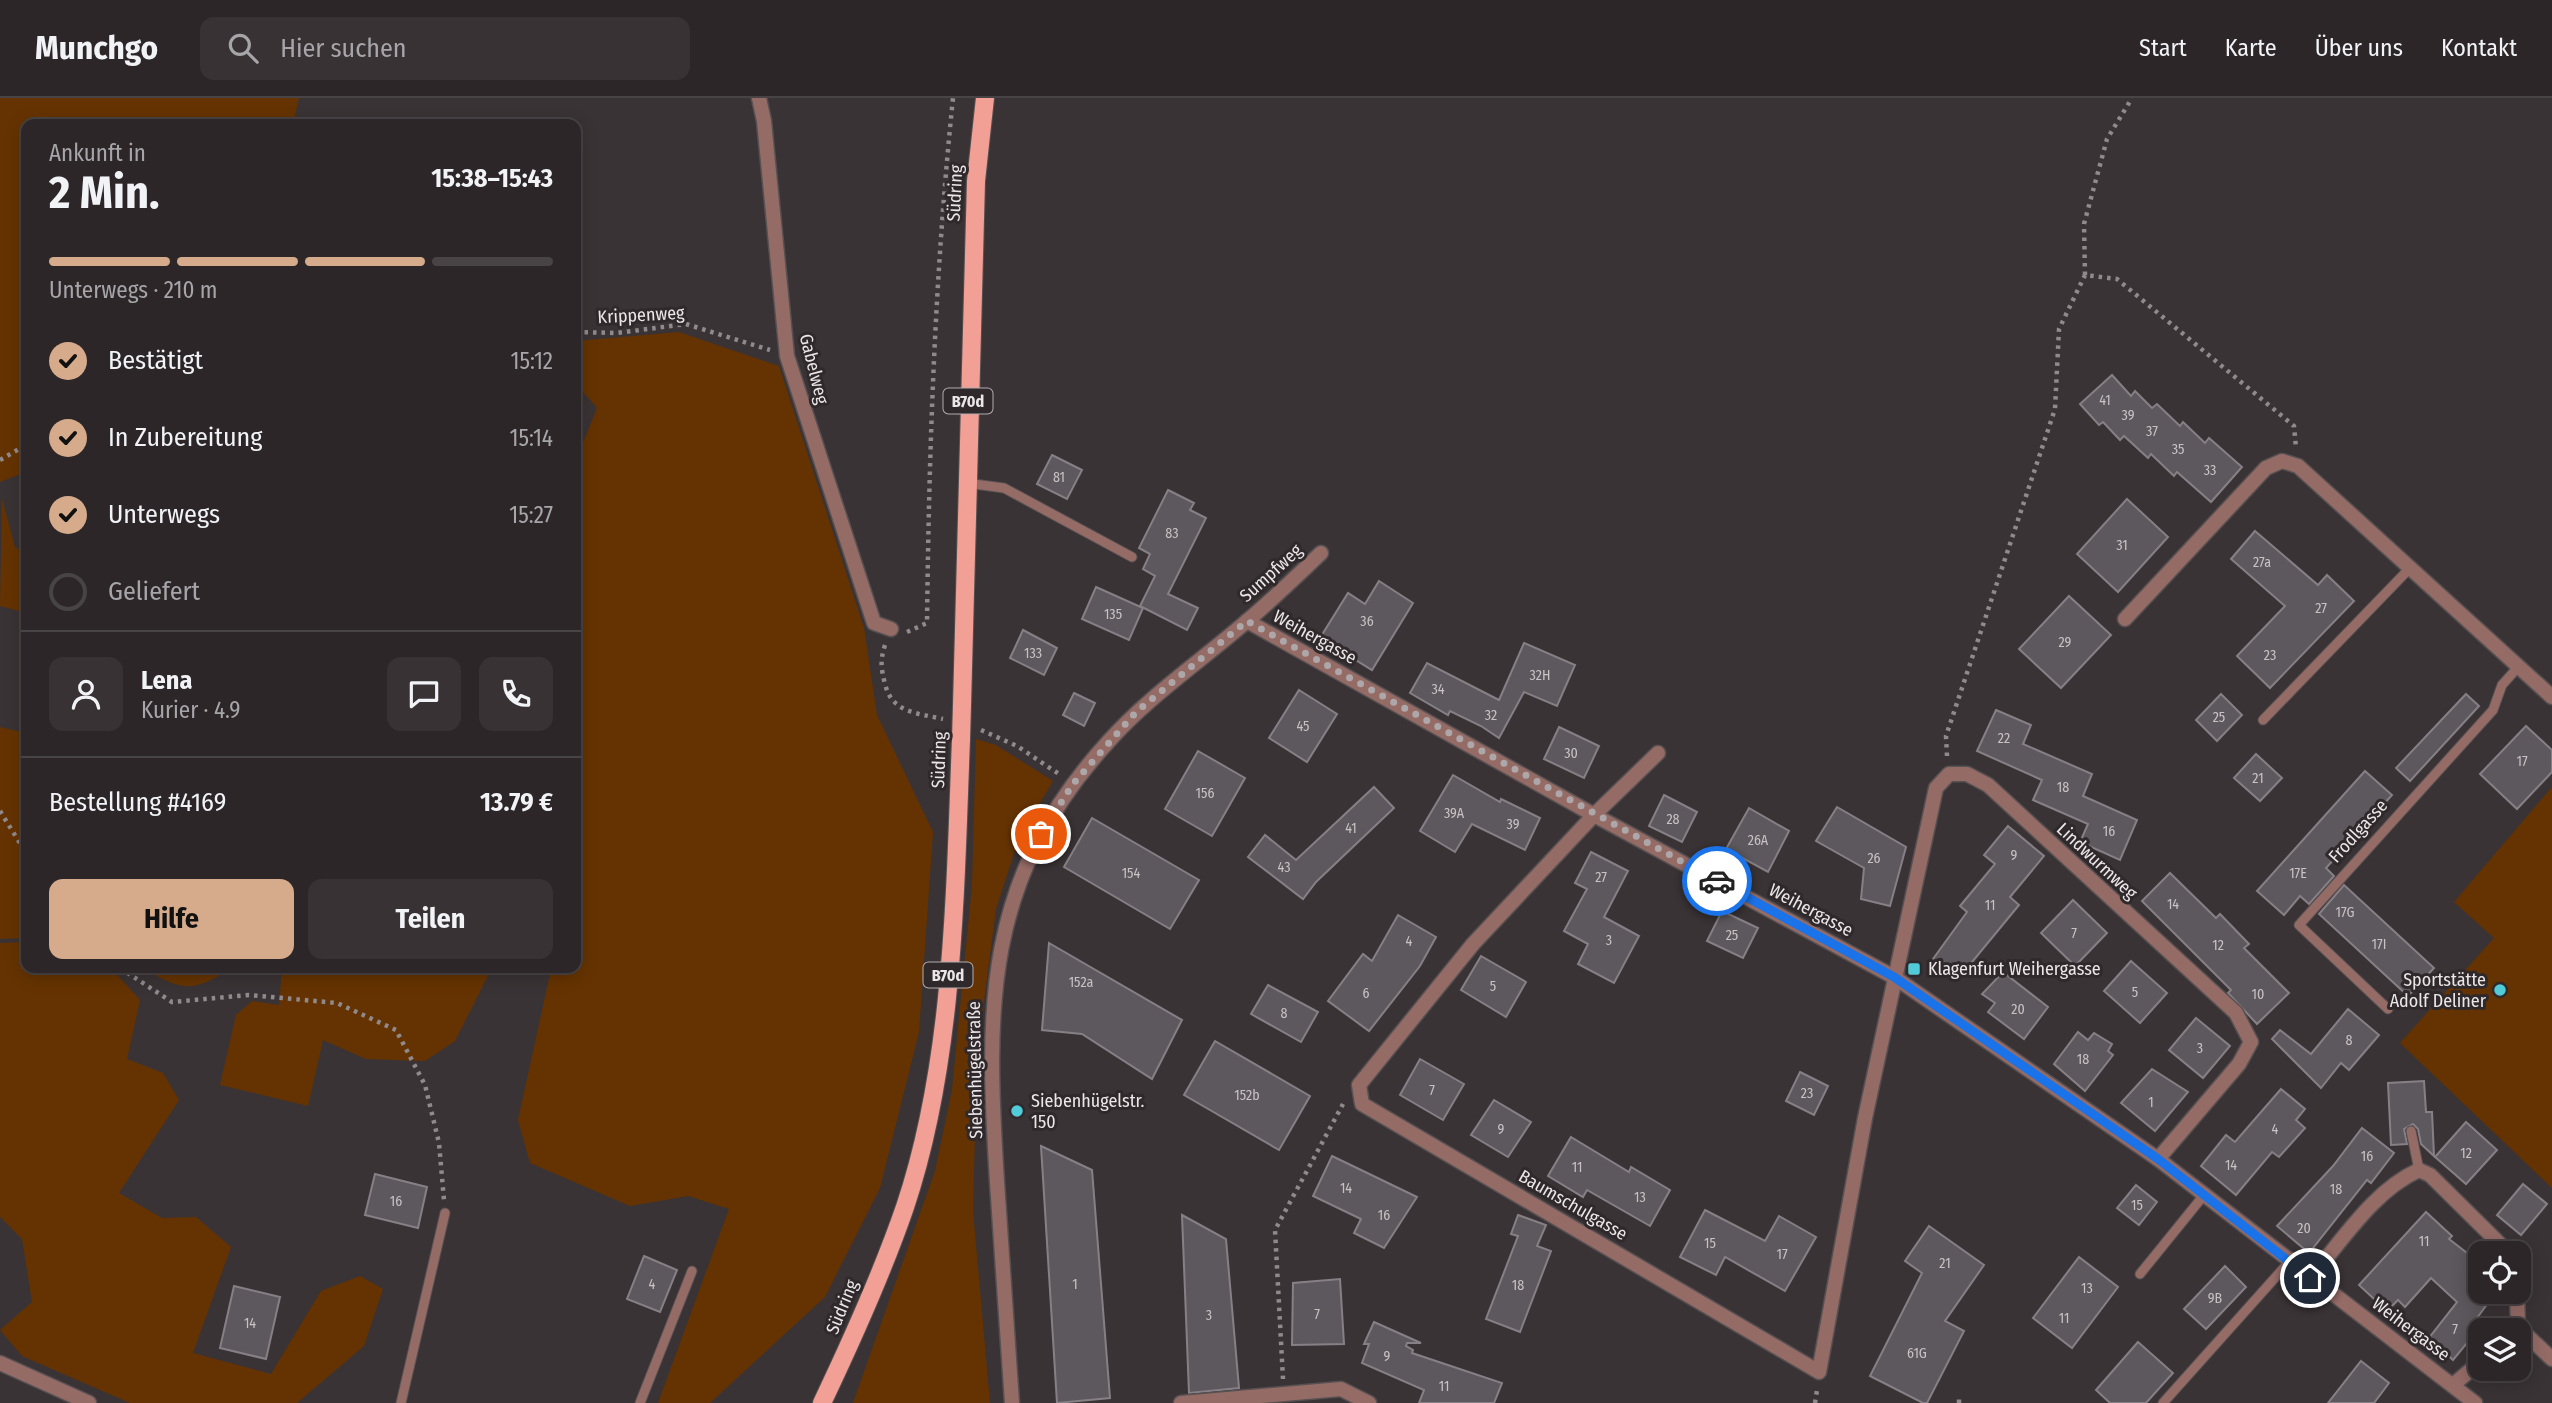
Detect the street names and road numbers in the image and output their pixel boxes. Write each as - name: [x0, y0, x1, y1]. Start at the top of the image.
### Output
- street label: Südring: [943, 164, 967, 222]
- street label: Krippenweg: [597, 302, 686, 328]
- street label: Gabelweg: [795, 332, 833, 407]
- road number: B70d: [944, 388, 992, 414]
- street label: Sumpfweg: [1235, 539, 1307, 607]
- street label: Weihergasse: [1269, 605, 1361, 669]
- street label: Südring: [927, 731, 951, 789]
- street label: Frodlgasse: [2324, 795, 2392, 867]
- street label: Lindwurmweg: [2052, 818, 2142, 904]
- street label: Weihergasse: [1765, 879, 1857, 941]
- road number: B70d: [923, 962, 972, 988]
- street label: Siebenhügelstraße: [963, 1001, 987, 1139]
- street label: Baumschulgasse: [1515, 1165, 1631, 1245]
- street label: Südring: [821, 1276, 863, 1337]
- street label: Weihergasse: [2368, 1293, 2454, 1366]

